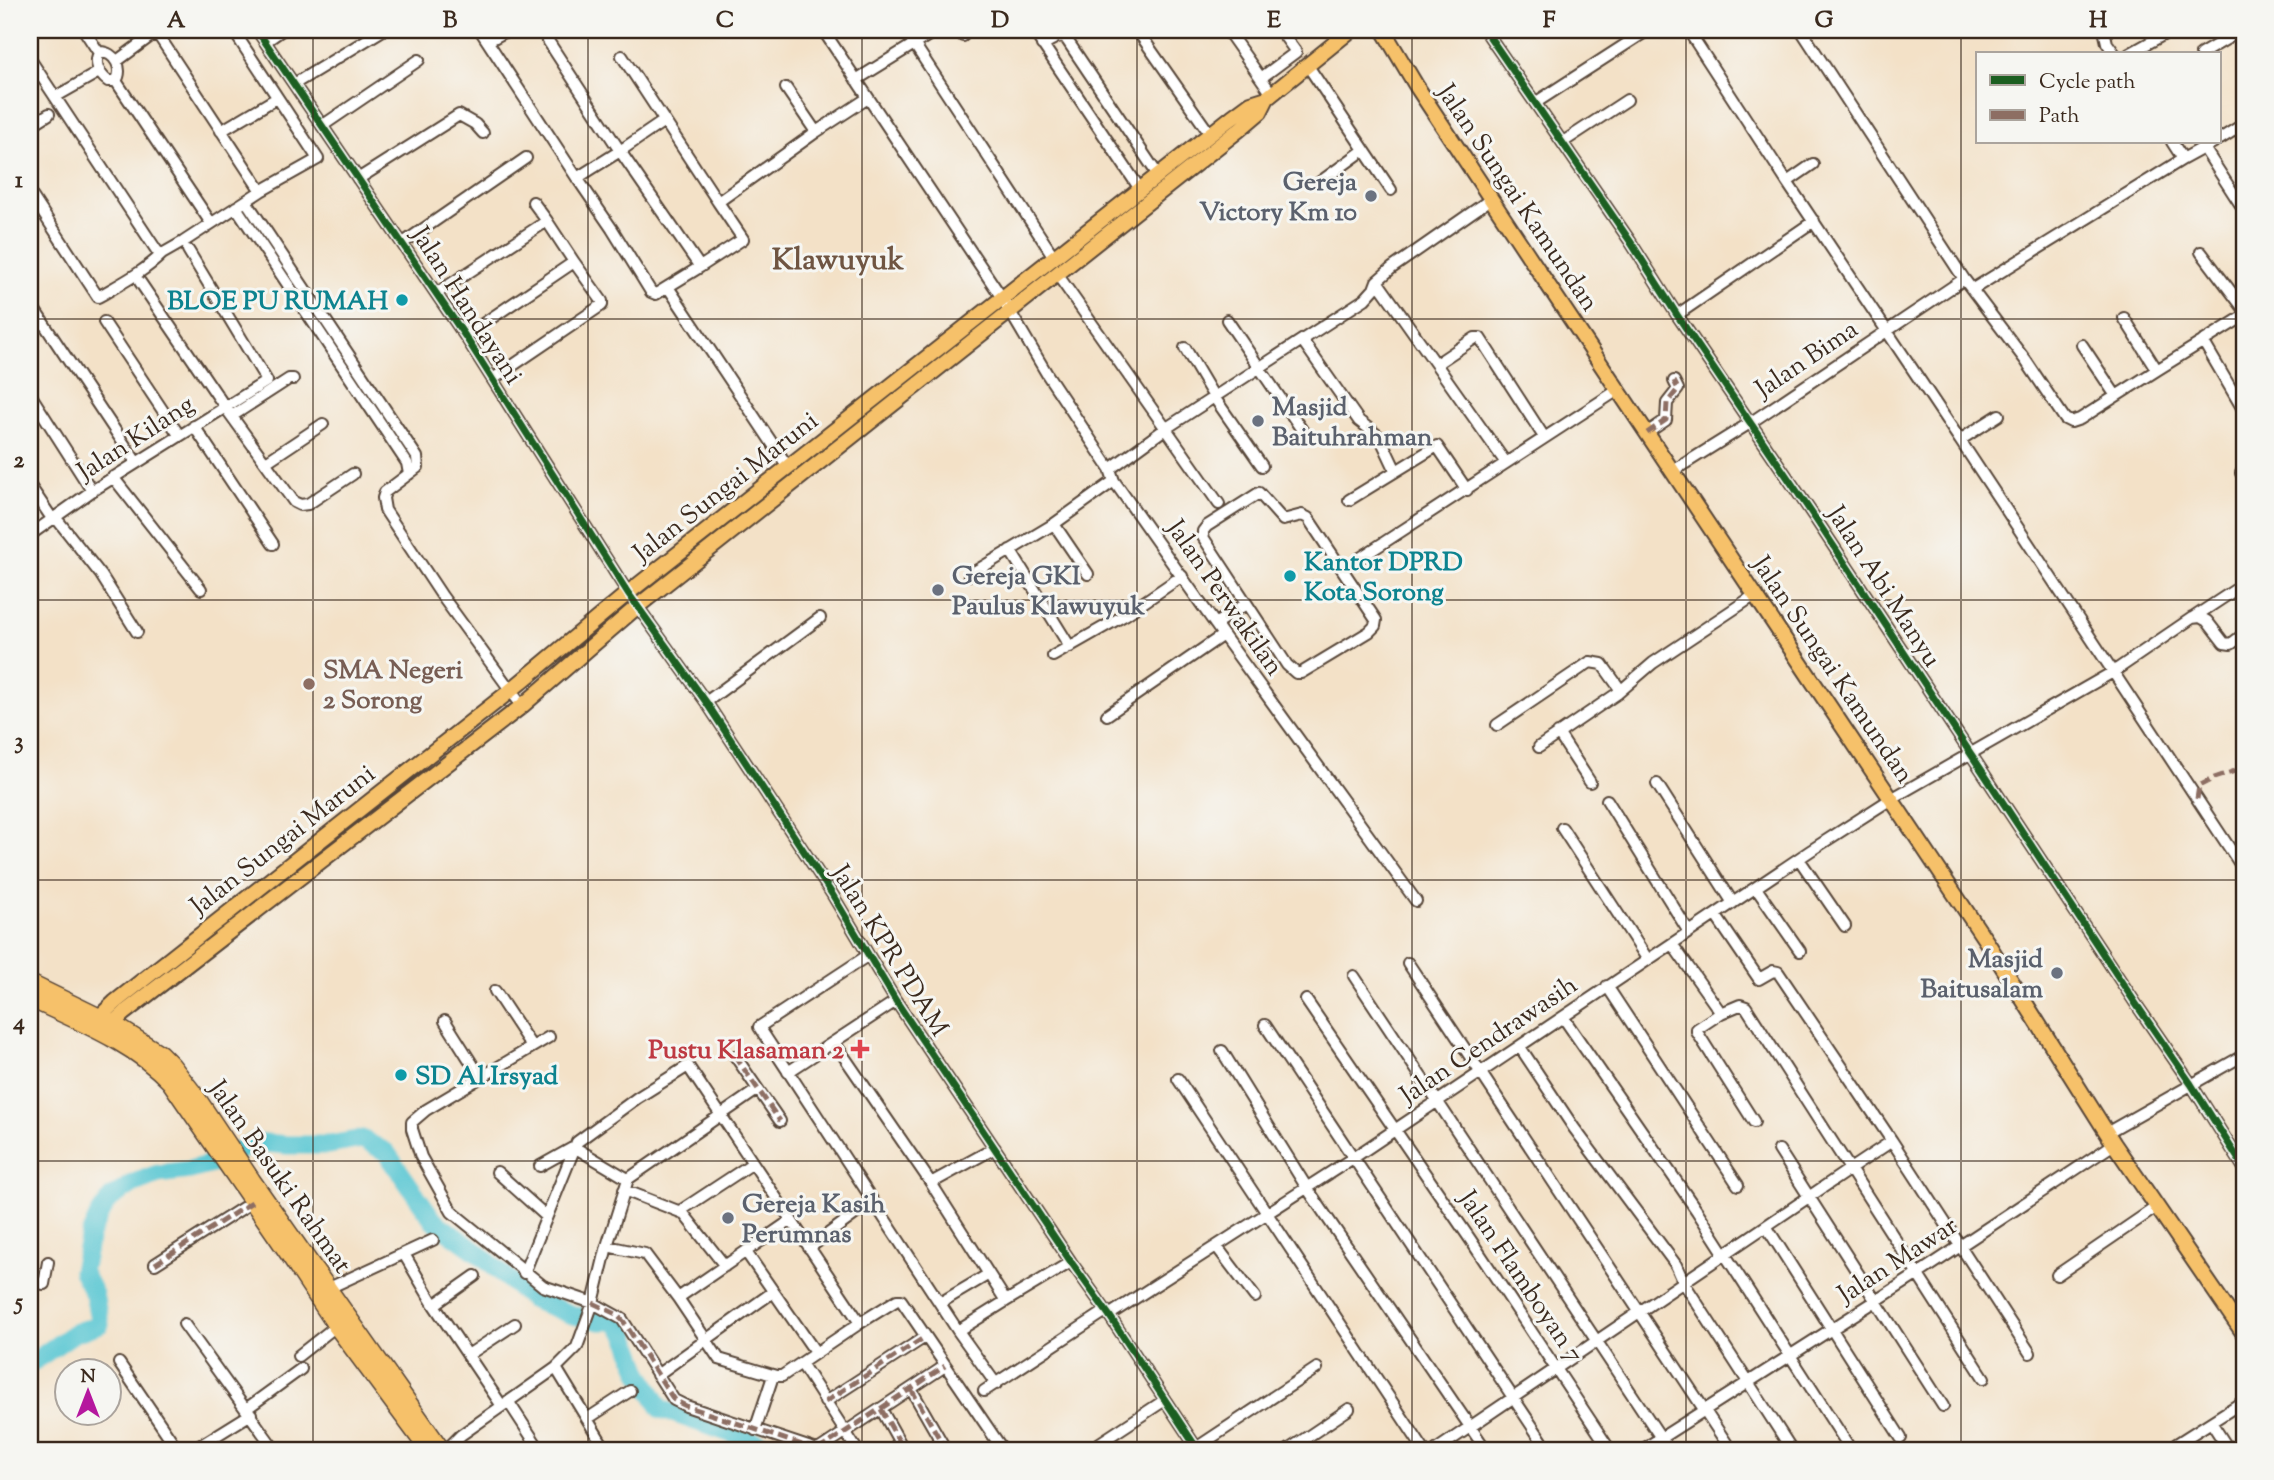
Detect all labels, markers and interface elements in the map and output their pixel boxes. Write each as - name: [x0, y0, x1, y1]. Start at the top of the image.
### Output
- text: A: [167, 5, 186, 38]
- text: B: [443, 5, 458, 38]
- text: C: [716, 5, 734, 38]
- text: D: [991, 5, 1009, 38]
- text: E: [1267, 5, 1281, 38]
- text: F: [1543, 5, 1556, 38]
- text: G: [1815, 5, 1834, 38]
- text: H: [2089, 5, 2108, 38]
- legend: [1976, 52, 2222, 144]
- text: Cycle path: [2039, 68, 2136, 98]
- street label: Jalan Sungai Kamundan: [1426, 76, 1607, 319]
- text: Path: [2039, 102, 2080, 132]
- text: 1: [15, 165, 23, 198]
- place label: Gereja Victory Km 10: [1199, 165, 1357, 232]
- marker: Gereja Victory Km 10: [1363, 188, 1379, 204]
- street label: Jalan Handayani: [400, 219, 531, 392]
- district label: Klawuyuk: [772, 240, 905, 283]
- place label: BLOE PU RUMAH: [167, 284, 388, 321]
- marker: BLOE PU RUMAH: [394, 292, 410, 308]
- street label: Jalan Bima: [1747, 312, 1866, 409]
- street label: Jalan Kilang: [69, 387, 202, 492]
- place label: Masjid Baituhrahman: [1272, 390, 1433, 457]
- street label: Jalan Sungai Maruni: [625, 404, 827, 573]
- marker: Masjid Baituhrahman: [1250, 413, 1266, 429]
- text: 2: [14, 445, 25, 478]
- street label: Jalan Abi Manyu: [1816, 498, 1949, 675]
- street label: Jalan Perwakilan: [1155, 511, 1291, 684]
- place label: Kantor DPRD Kota Sorong: [1304, 545, 1463, 612]
- street label: Jalan Sungai Kamundan: [1741, 548, 1922, 791]
- place label: Gereja GKI Paulus Klawuyuk: [952, 559, 1146, 626]
- marker: Kantor DPRD Kota Sorong: [1282, 568, 1298, 584]
- marker: Gereja GKI Paulus Klawuyuk: [930, 582, 946, 598]
- place label: SMA Negeri 2 Sorong: [323, 653, 464, 720]
- marker: SMA Negeri 2 Sorong: [301, 676, 317, 692]
- text: 3: [14, 726, 24, 759]
- street label: Jalan Sungai Maruni: [182, 757, 384, 926]
- street label: Jalan KPR PDAM: [820, 857, 957, 1044]
- place label: Masjid Baitusalam: [1921, 942, 2043, 1009]
- marker: Masjid Baitusalam: [2049, 965, 2065, 981]
- street label: Jalan Cendrawasih: [1391, 968, 1586, 1115]
- text: 4: [12, 1007, 25, 1040]
- place label: Pustu Klasaman 2: [648, 1033, 845, 1070]
- marker: Pustu Klasaman 2: [850, 1039, 870, 1059]
- place label: SD Al Irsyad: [415, 1059, 559, 1096]
- marker: SD Al Irsyad: [393, 1067, 409, 1083]
- street label: Jalan Basuki Rahmat: [197, 1072, 360, 1282]
- street label: Jalan Flamboyan 7: [1447, 1182, 1591, 1371]
- place label: Gereja Kasih Perumnas: [742, 1187, 886, 1254]
- street label: Jalan Mawar: [1830, 1208, 1966, 1315]
- marker: Gereja Kasih Perumnas: [720, 1210, 736, 1226]
- text: 5: [13, 1287, 23, 1320]
- north arrow: [52, 1358, 122, 1428]
- text: N: [80, 1364, 96, 1391]

